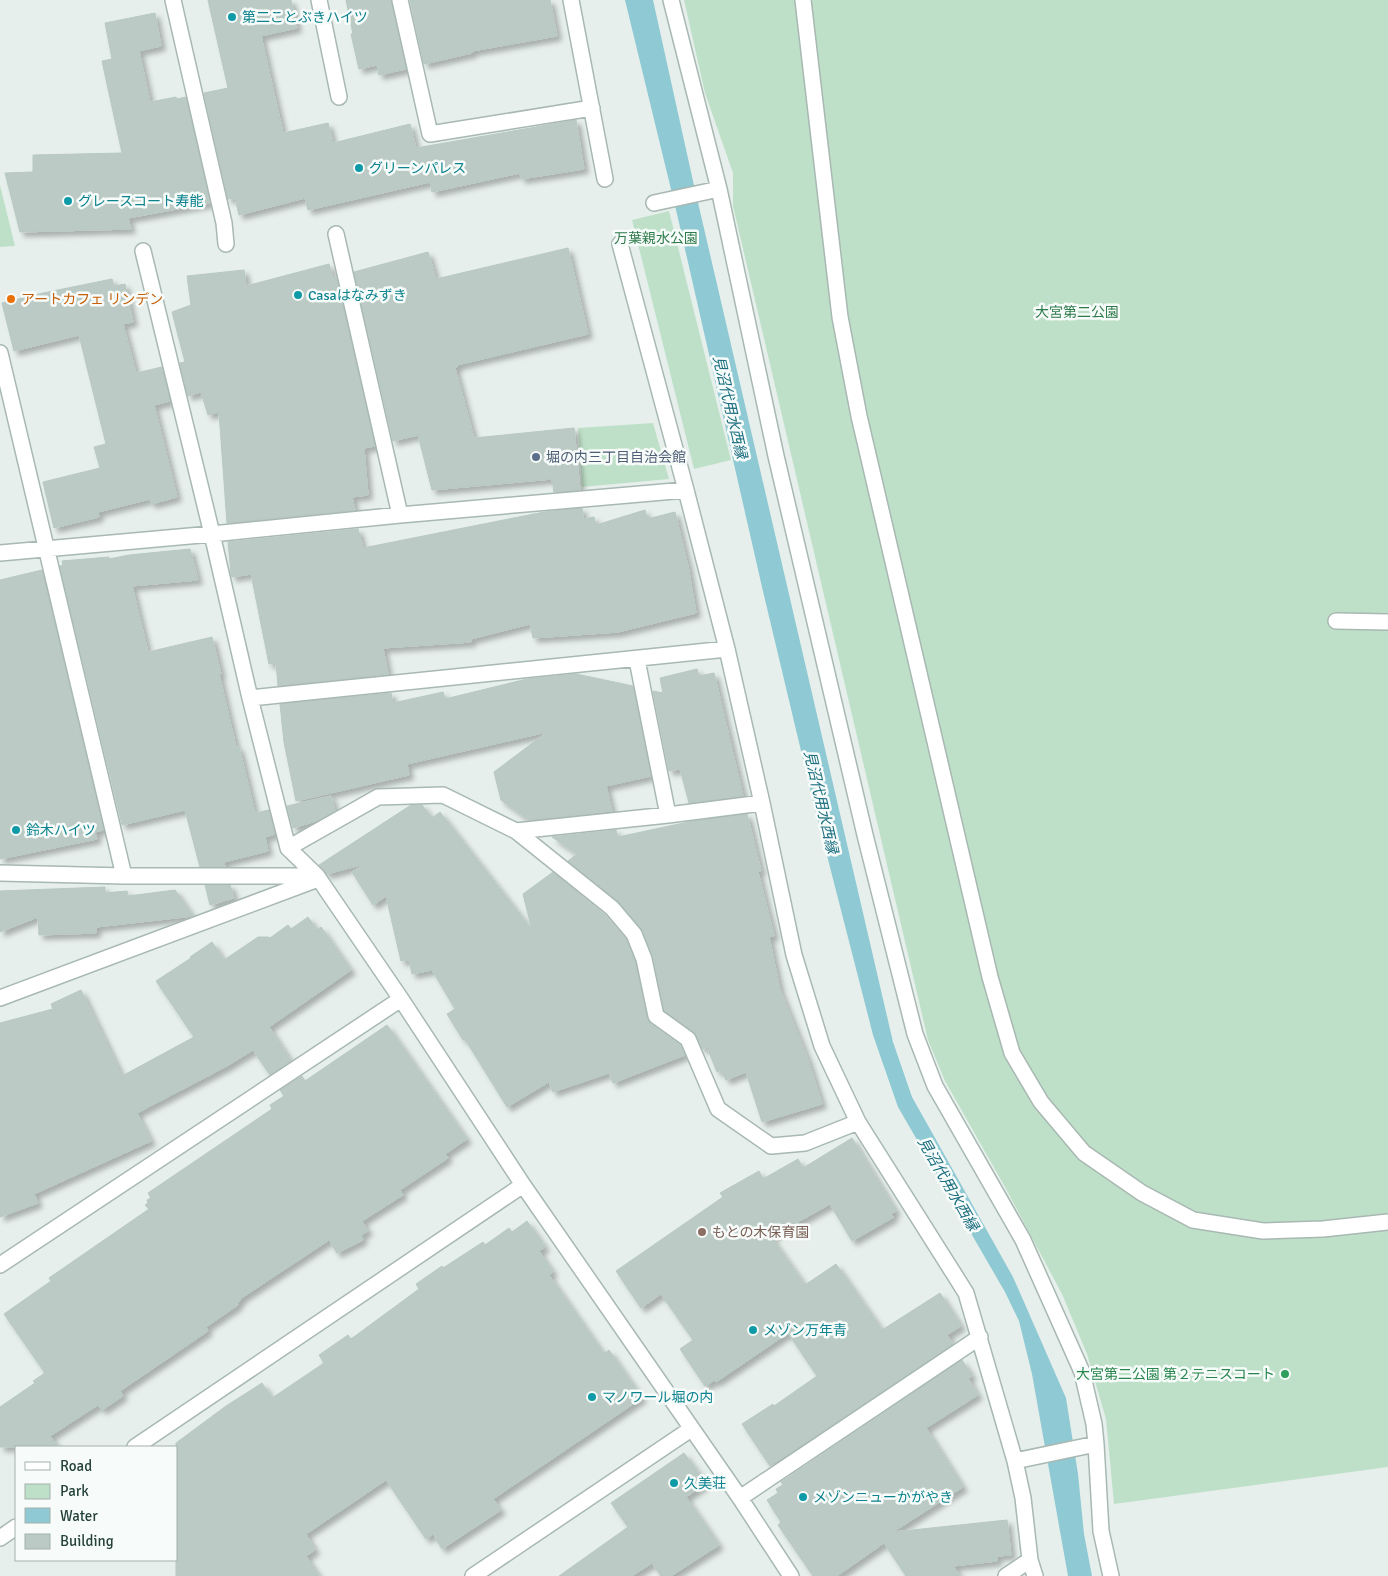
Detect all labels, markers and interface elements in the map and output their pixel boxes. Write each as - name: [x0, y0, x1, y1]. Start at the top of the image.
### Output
- place label: 第二ことぶきハイツ: [242, 9, 368, 26]
- marker: 第二ことぶきハイツ: [226, 11, 238, 23]
- place label: グリーンパレス: [369, 160, 466, 177]
- marker: グリーンパレス: [353, 162, 365, 174]
- place label: グレースコート寿能: [78, 193, 203, 210]
- marker: グレースコート寿能: [62, 195, 74, 207]
- park label: 万葉親水公園: [614, 230, 698, 247]
- place label: Casaはなみずき: [308, 287, 407, 304]
- marker: Casaはなみずき: [292, 289, 304, 301]
- place label: アートカフェ リンデン: [21, 291, 163, 308]
- marker: アートカフェ リンデン: [5, 293, 17, 305]
- park label: 大宮第二公園: [1035, 304, 1119, 321]
- water label: 見沼代用水西縁: [709, 354, 751, 462]
- place label: 堀の内三丁目自治会館: [546, 449, 686, 466]
- marker: 堀の内三丁目自治会館: [530, 451, 542, 463]
- water label: 見沼代用水西縁: [800, 749, 842, 857]
- place label: 鈴木ハイツ: [26, 822, 96, 839]
- marker: 鈴木ハイツ: [10, 824, 22, 836]
- water label: 見沼代用水西縁: [914, 1134, 983, 1236]
- place label: もとの木保育園: [712, 1224, 810, 1241]
- marker: もとの木保育園: [696, 1226, 708, 1238]
- place label: メゾン万年青: [763, 1322, 847, 1339]
- marker: メゾン万年青: [747, 1324, 759, 1336]
- place label: 大宮第二公園 第２テニスコート: [1076, 1366, 1275, 1383]
- marker: 大宮第二公園 第２テニスコート: [1279, 1368, 1291, 1380]
- place label: マノワール堀の内: [602, 1389, 714, 1406]
- marker: マノワール堀の内: [586, 1391, 598, 1403]
- legend: [15, 1446, 178, 1561]
- text: Road: [60, 1457, 92, 1475]
- place label: 久美荘: [684, 1475, 726, 1492]
- marker: 久美荘: [668, 1477, 680, 1489]
- text: Park: [60, 1482, 89, 1500]
- place label: メゾンニューかがやき: [813, 1489, 953, 1506]
- marker: メゾンニューかがやき: [797, 1491, 809, 1503]
- text: Water: [60, 1507, 98, 1525]
- text: Building: [60, 1532, 114, 1550]

